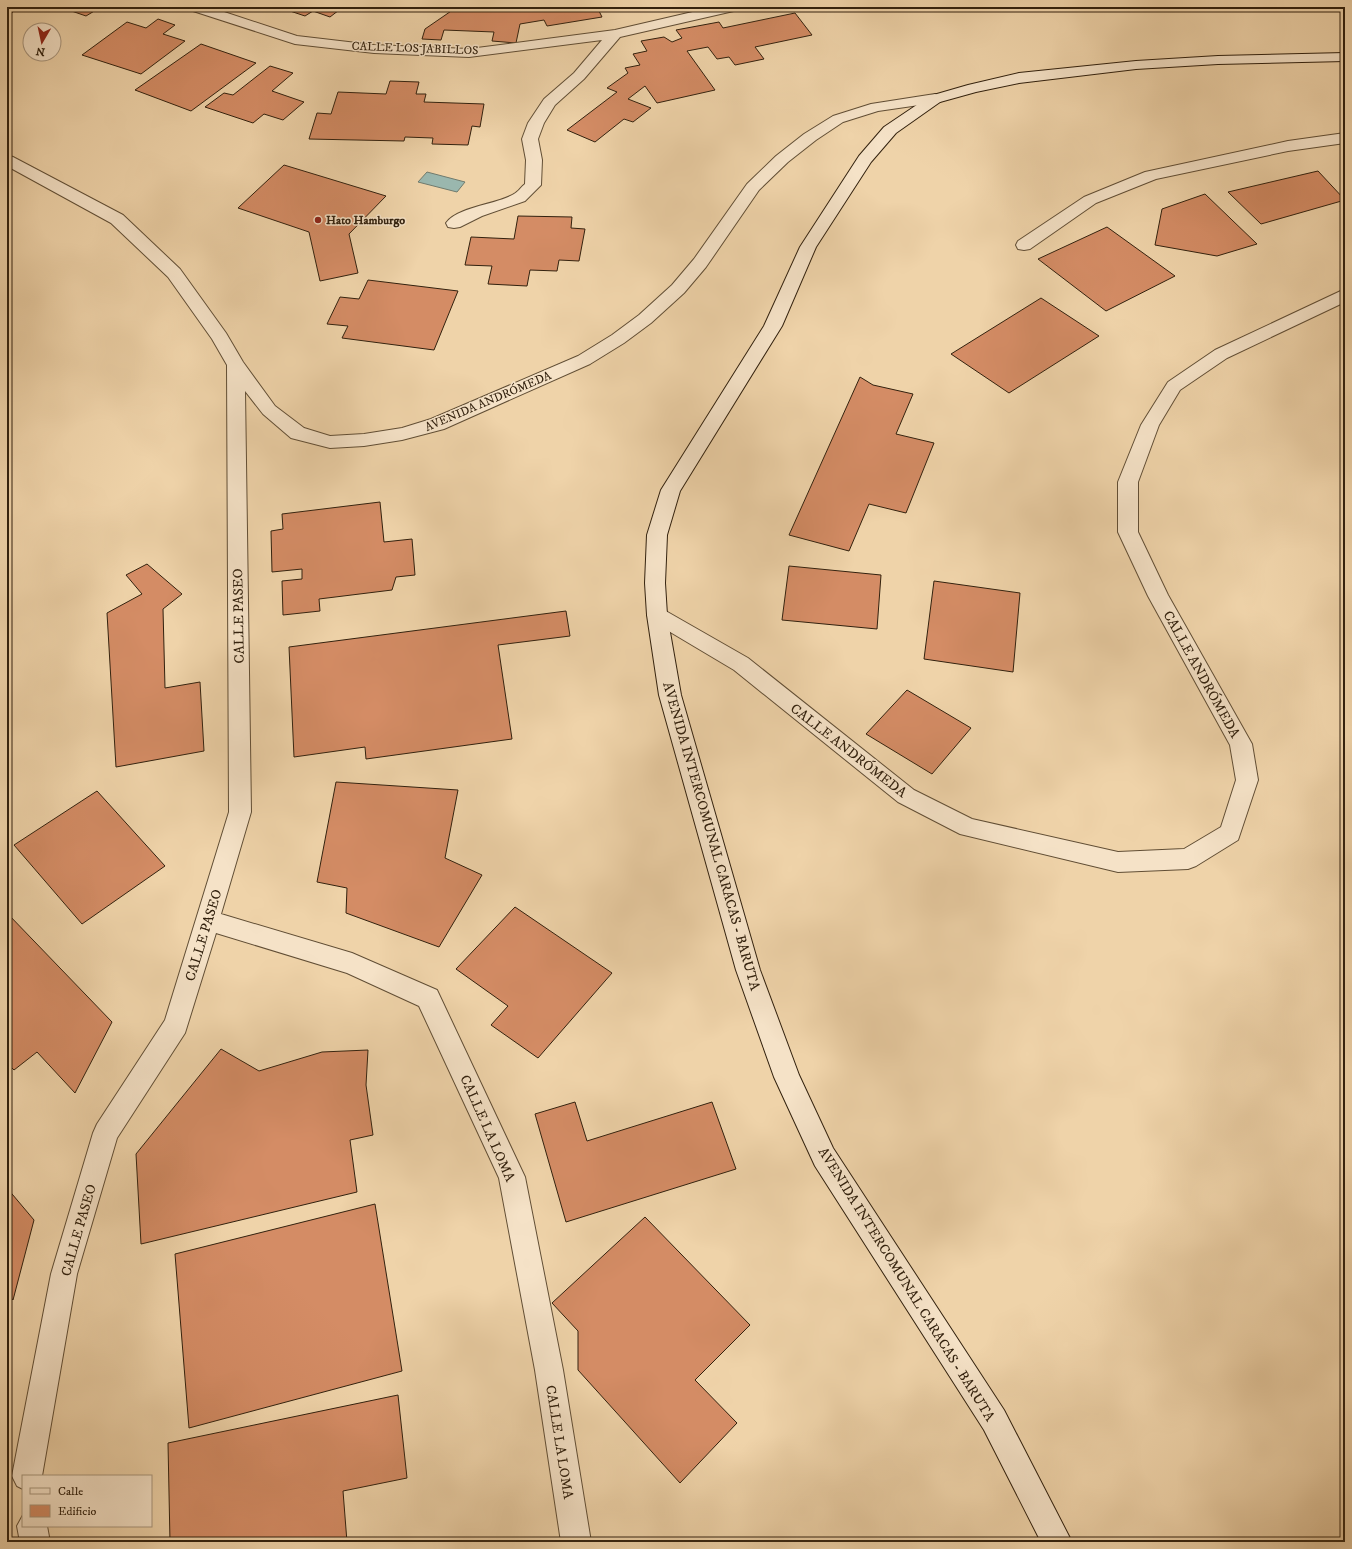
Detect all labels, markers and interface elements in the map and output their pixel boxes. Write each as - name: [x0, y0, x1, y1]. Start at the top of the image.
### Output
- north arrow: [22, 22, 62, 62]
- street label: CALLE LOS JABILLOS: [351, 39, 479, 58]
- text: N: [35, 43, 46, 59]
- place label: Hato Hamburgo: [326, 213, 405, 228]
- marker: Hato Hamburgo: [313, 215, 323, 225]
- street label: AVENIDA ANDRÓMEDA: [423, 368, 554, 435]
- street label: CALLE PASEO: [229, 568, 249, 664]
- street label: CALLE ANDRÓMEDA: [1159, 608, 1244, 742]
- street label: AVENIDA INTERCOMUNAL CARACAS - BARUTA: [658, 680, 764, 994]
- street label: CALLE ANDRÓMEDA: [787, 700, 911, 803]
- street label: CALLE PASEO: [181, 887, 226, 983]
- street label: CALLE LA LOMA: [455, 1072, 519, 1186]
- street label: AVENIDA INTERCOMUNAL CARACAS - BARUTA: [814, 1144, 999, 1426]
- street label: CALLE PASEO: [57, 1182, 101, 1278]
- street label: CALLE LA LOMA: [541, 1384, 577, 1501]
- legend: [22, 1475, 152, 1527]
- text: Calle: [58, 1484, 83, 1499]
- text: Edificio: [58, 1504, 97, 1519]

